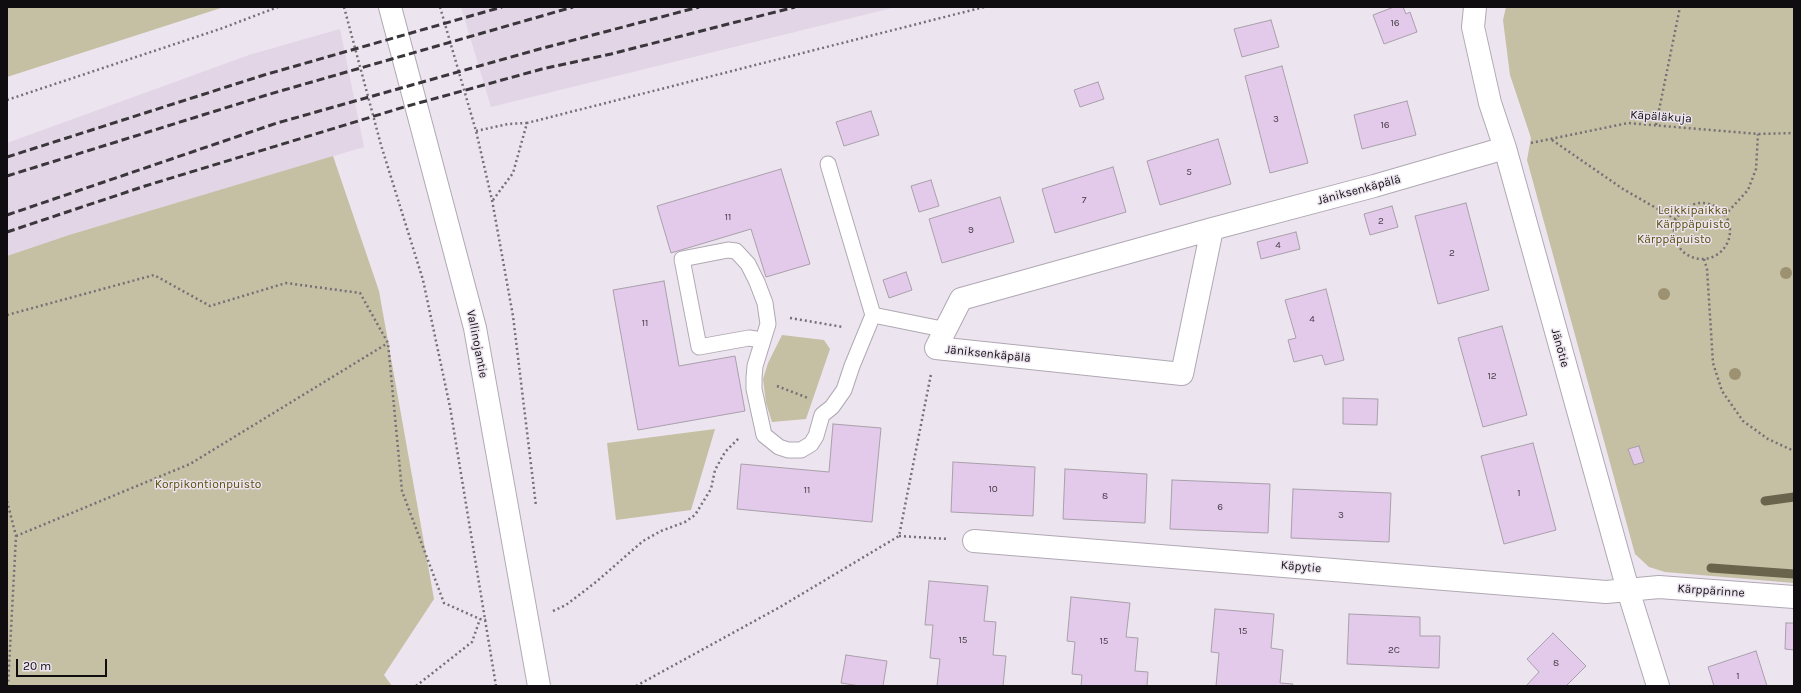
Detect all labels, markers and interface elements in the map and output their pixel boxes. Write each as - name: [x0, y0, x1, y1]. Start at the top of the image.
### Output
- house number: 16: [1390, 17, 1400, 29]
- street label: Käpäläkuja: [1630, 108, 1692, 126]
- house number: 3: [1273, 113, 1279, 125]
- house number: 16: [1380, 119, 1390, 131]
- house number: 5: [1186, 166, 1192, 178]
- street label: Jäniksenkäpälä: [1316, 172, 1402, 208]
- house number: 7: [1082, 194, 1086, 206]
- park label: Leikkipaikka Kärppäpuisto: [1656, 204, 1730, 232]
- house number: 11: [725, 211, 731, 223]
- house number: 2: [1378, 215, 1384, 227]
- house number: 9: [968, 224, 974, 236]
- park label: Kärppäpuisto: [1637, 233, 1711, 247]
- house number: 4: [1275, 239, 1281, 251]
- house number: 2: [1449, 247, 1455, 259]
- street label: Vallinojantie: [463, 309, 491, 379]
- house number: 4: [1309, 313, 1315, 325]
- house number: 11: [642, 317, 648, 329]
- street label: Jänötie: [1548, 327, 1572, 369]
- street label: Jäniksenkäpälä: [945, 342, 1031, 366]
- house number: 12: [1487, 370, 1497, 382]
- park label: Korpikontionpuisto: [155, 478, 261, 492]
- house number: 10: [988, 483, 998, 495]
- house number: 11: [804, 484, 810, 496]
- house number: 1: [1517, 487, 1521, 499]
- house number: 8: [1102, 490, 1108, 502]
- house number: 6: [1217, 501, 1223, 513]
- house number: 3: [1338, 509, 1344, 521]
- street label: Käpytie: [1280, 558, 1322, 576]
- street label: Kärppärinne: [1677, 581, 1745, 601]
- house number: 15: [1239, 625, 1247, 637]
- house number: 15: [959, 634, 967, 646]
- house number: 15: [1100, 635, 1108, 647]
- house number: 2C: [1388, 644, 1400, 656]
- scale bar: [18, 651, 109, 677]
- house number: 8: [1553, 657, 1559, 669]
- text: 20 m: [23, 659, 51, 673]
- house number: 1: [1736, 670, 1740, 682]

